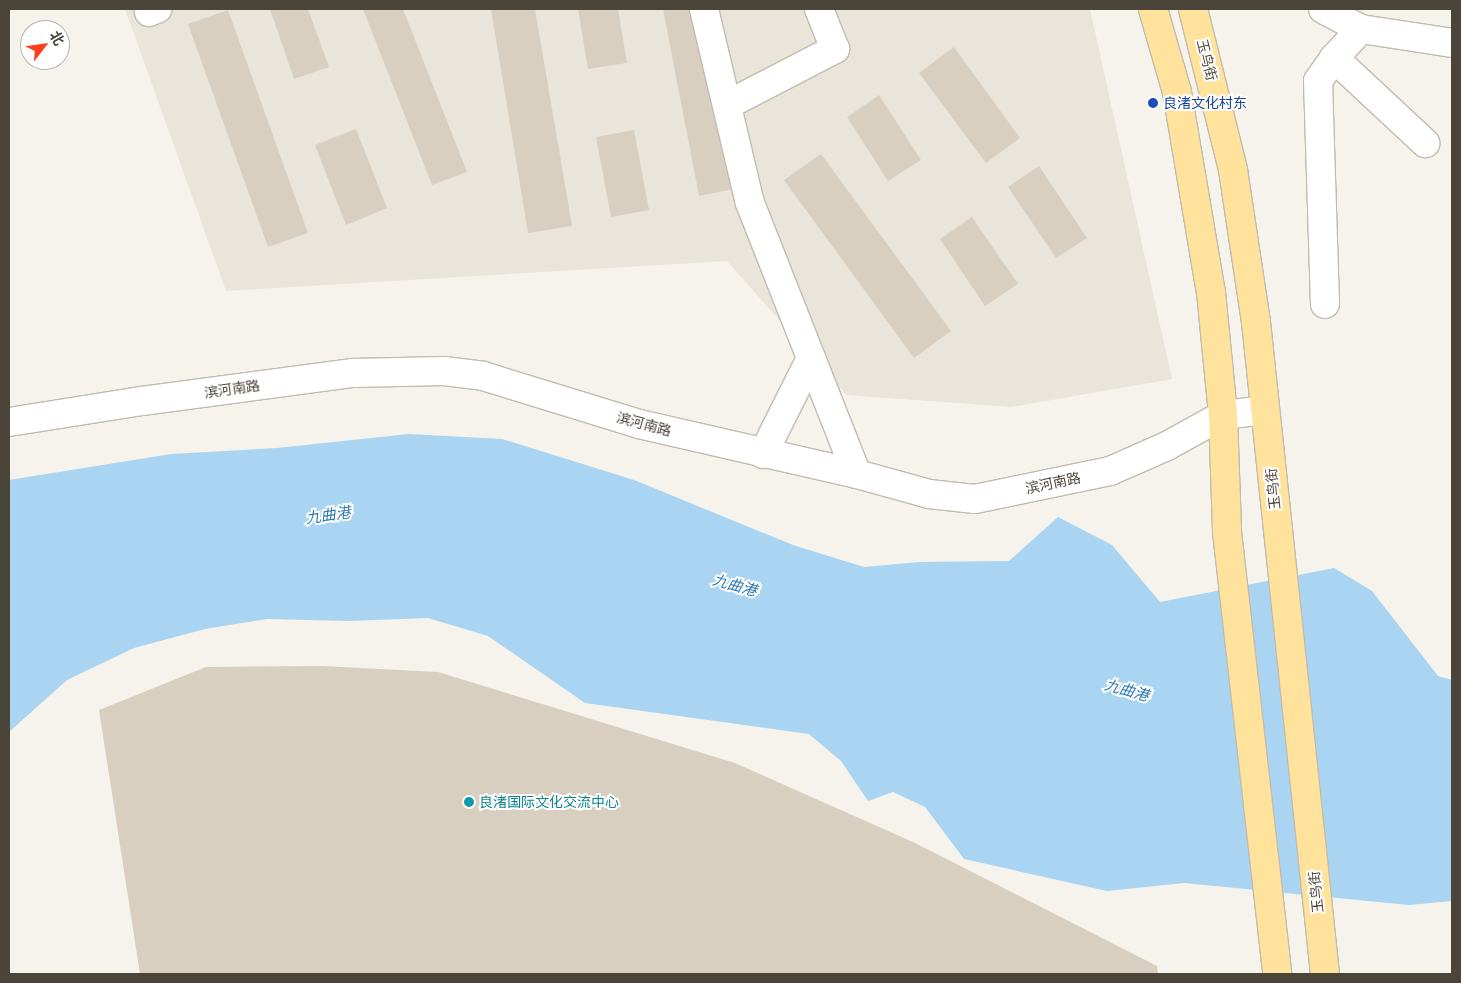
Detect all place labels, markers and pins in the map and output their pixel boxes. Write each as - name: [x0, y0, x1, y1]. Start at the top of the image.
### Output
- place label: 良渚文化村东: [1163, 95, 1247, 111]
- marker: 良渚文化村东: [1147, 97, 1159, 109]
- place label: 良渚国际文化交流中心: [479, 794, 619, 810]
- marker: 良渚国际文化交流中心: [463, 796, 475, 808]

